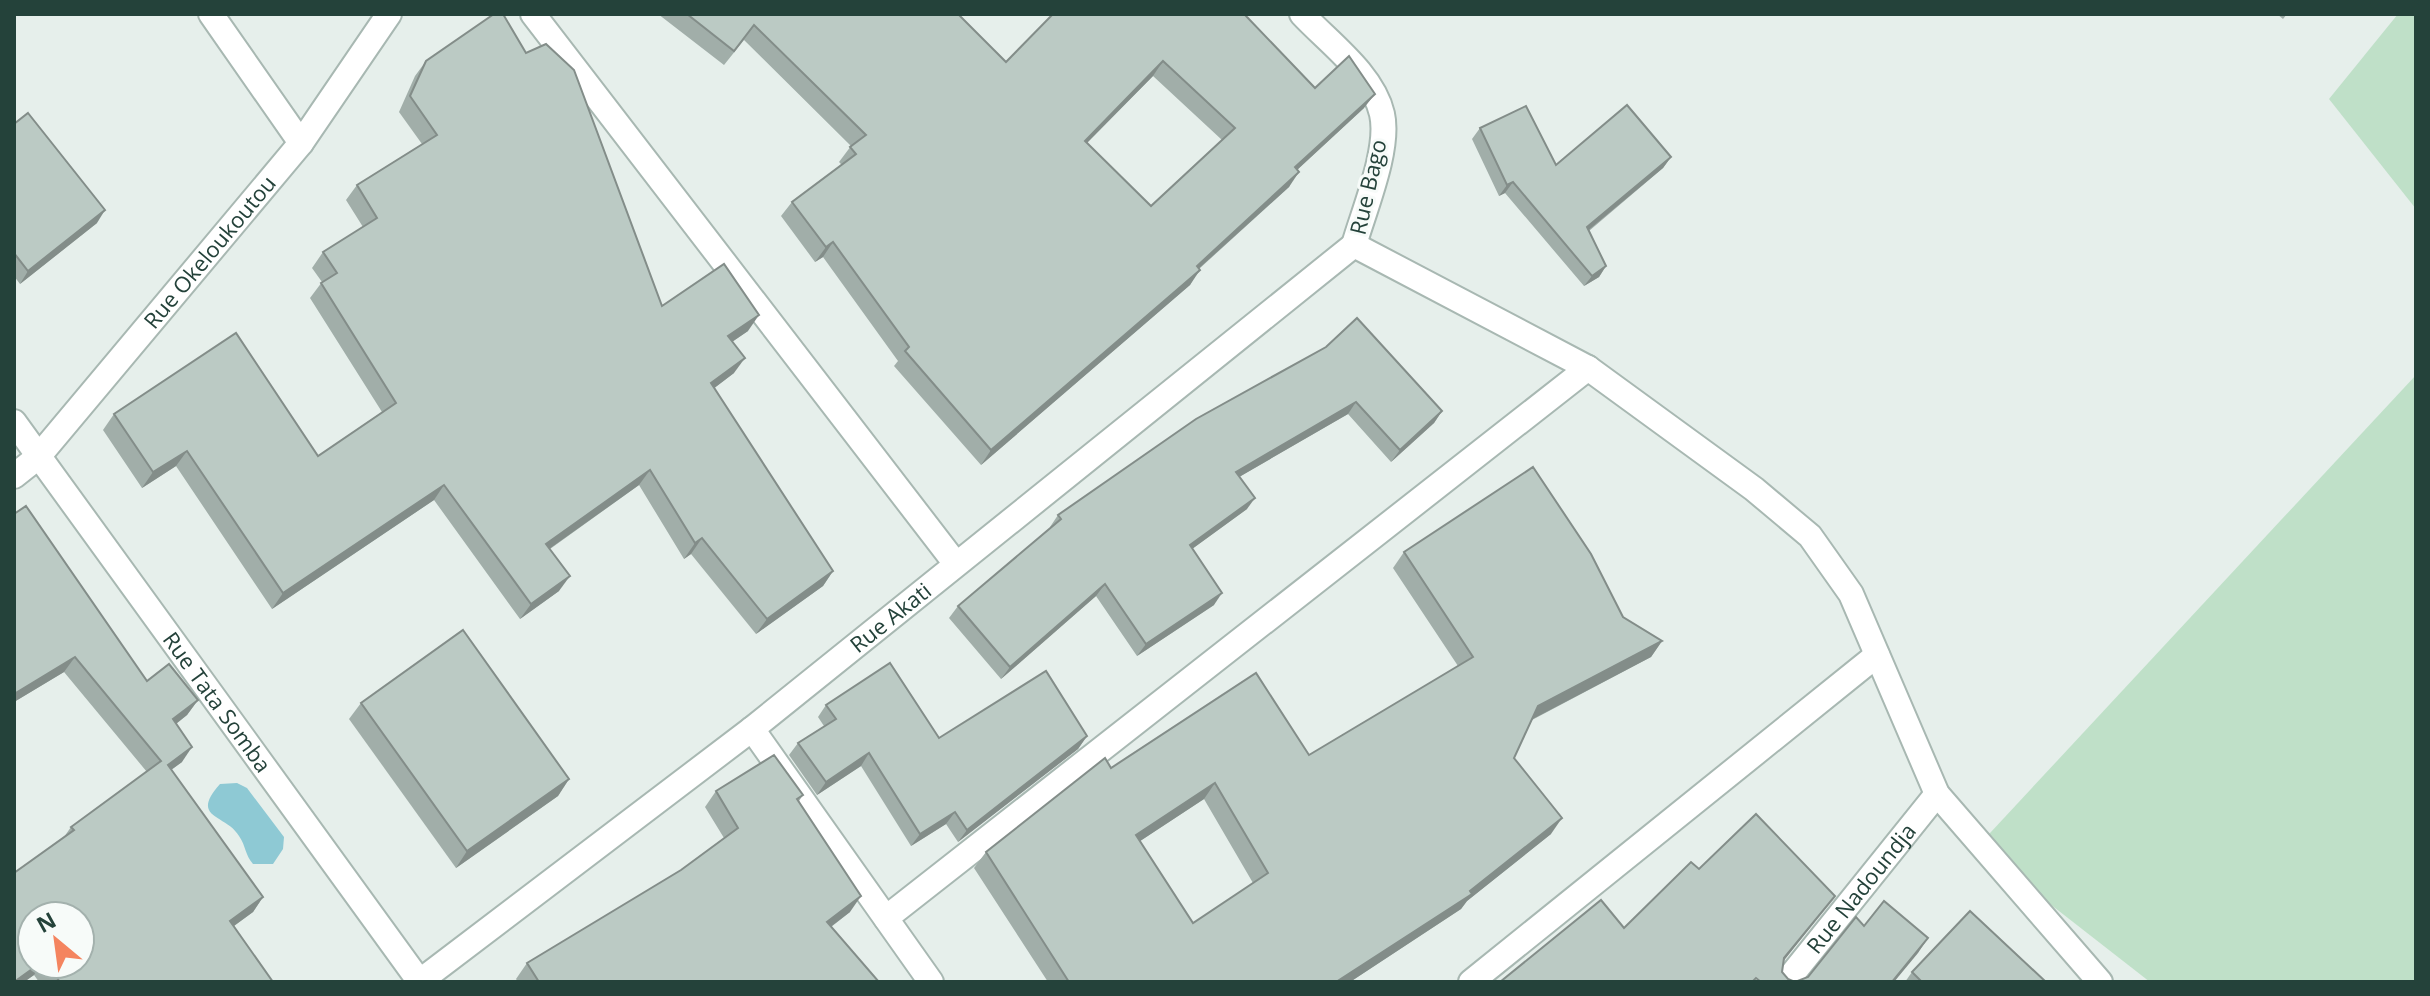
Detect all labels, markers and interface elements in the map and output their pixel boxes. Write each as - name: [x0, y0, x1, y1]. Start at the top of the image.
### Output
- street label: Rue Bago: [1342, 136, 1393, 237]
- street label: Rue Okeloukoutou: [136, 168, 282, 334]
- street label: Rue Akati: [843, 575, 937, 659]
- street label: Rue Tata Somba: [157, 625, 279, 778]
- street label: Rue Nadoundja: [1799, 816, 1922, 959]
- north arrow: [16, 900, 96, 980]
- text: N: [31, 904, 61, 939]

